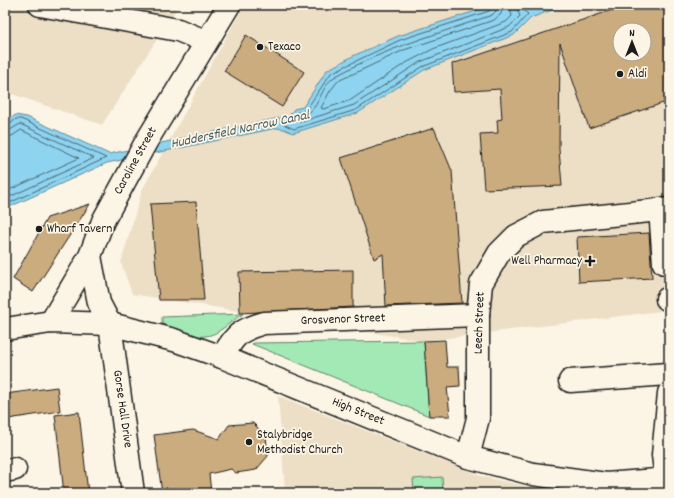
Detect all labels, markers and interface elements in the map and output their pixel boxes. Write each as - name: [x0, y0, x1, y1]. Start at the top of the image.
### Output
- north arrow: [612, 22, 652, 62]
- text: N: [629, 26, 635, 42]
- place label: Texaco: [268, 38, 301, 57]
- marker: Texaco: [255, 42, 265, 52]
- place label: Aldi: [628, 65, 647, 84]
- marker: Aldi: [615, 69, 625, 79]
- water label: Huddersfield Narrow Canal: [169, 105, 313, 154]
- street label: Caroline Street: [110, 123, 163, 198]
- place label: Wharf Tavern: [47, 220, 112, 239]
- marker: Wharf Tavern: [34, 224, 44, 234]
- place label: Well Pharmacy: [511, 252, 583, 271]
- marker: Well Pharmacy: [585, 256, 595, 266]
- street label: Leech Street: [469, 291, 491, 355]
- street label: Grosvenor Street: [300, 309, 386, 331]
- street label: Gorse Hall Drive: [107, 369, 137, 449]
- street label: High Street: [329, 393, 387, 431]
- place label: Stalybridge Methodist Church: [257, 426, 343, 460]
- marker: Stalybridge Methodist Church: [244, 437, 254, 447]

